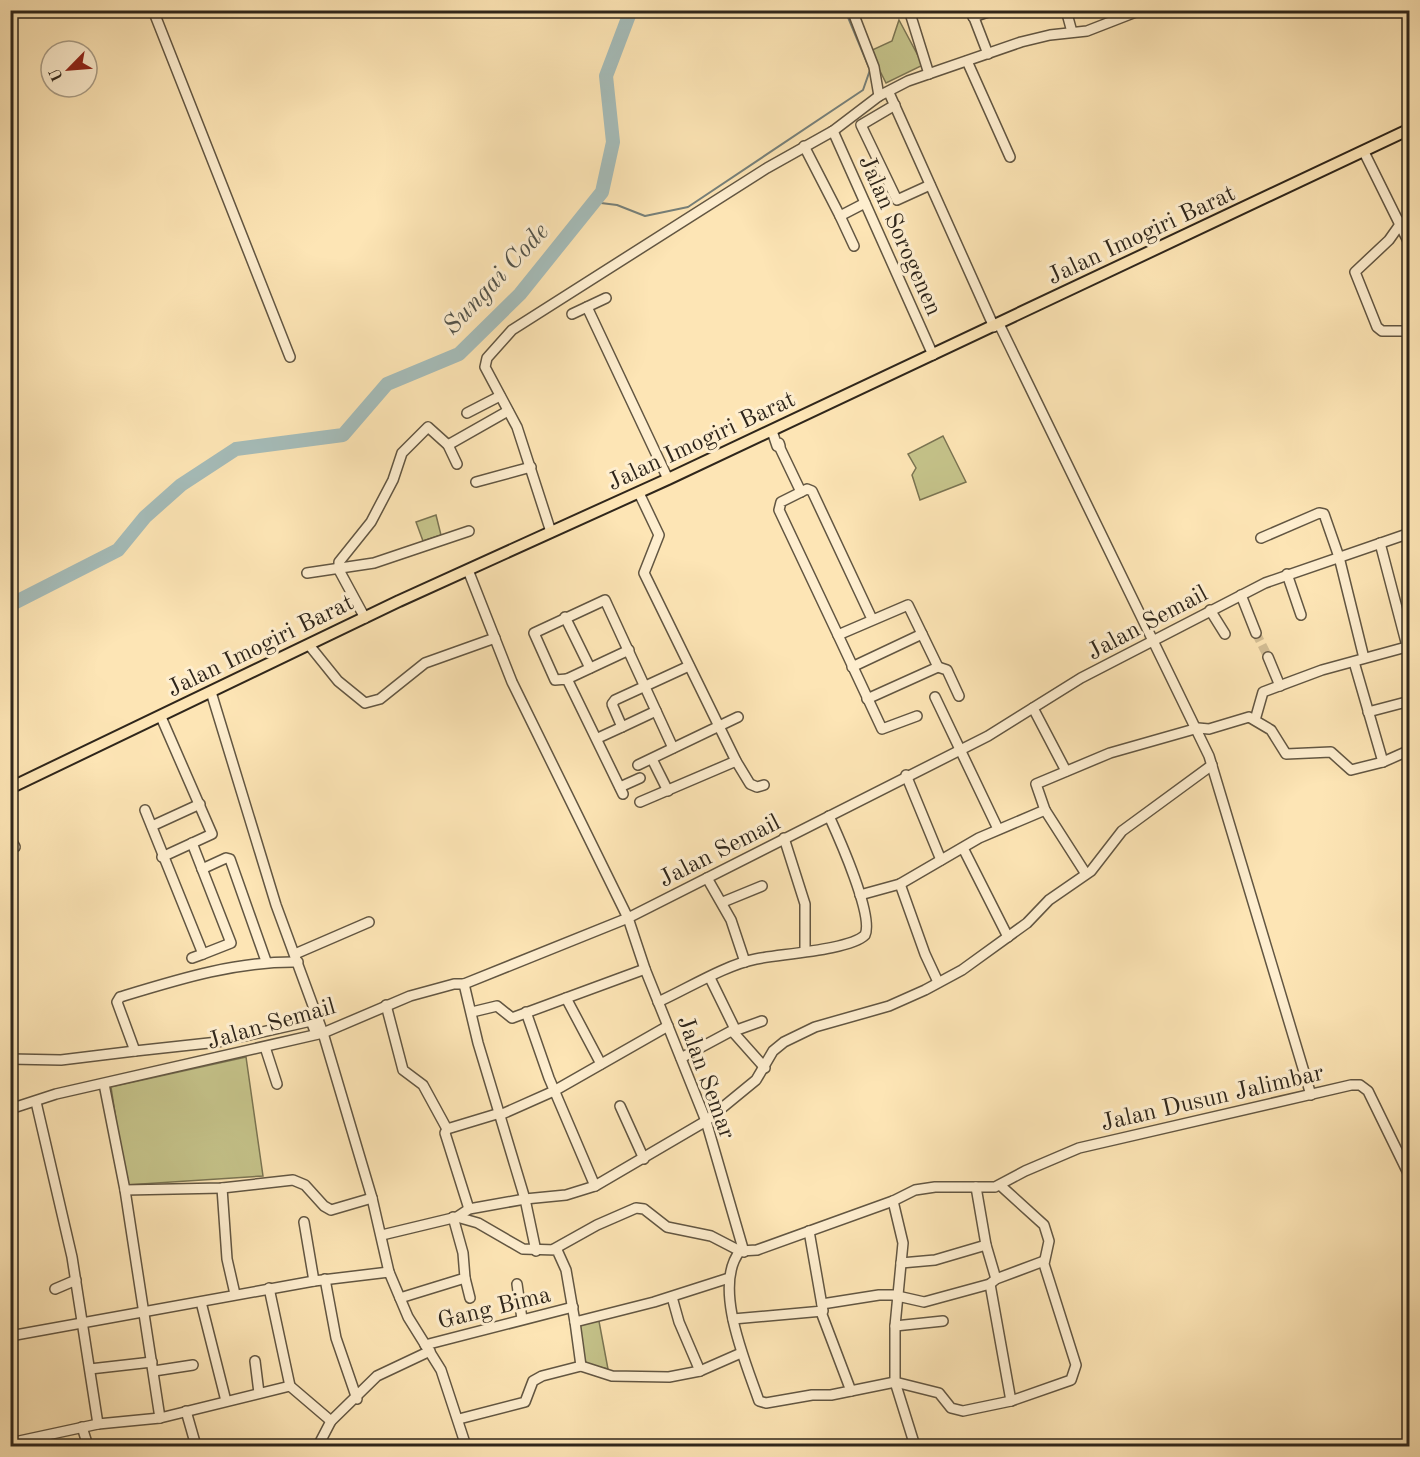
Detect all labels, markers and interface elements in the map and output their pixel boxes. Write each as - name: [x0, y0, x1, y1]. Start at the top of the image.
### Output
- north arrow: [39, 39, 99, 99]
- text: U: [47, 65, 67, 84]
- street label: Jalan Sorogenen: [853, 152, 945, 319]
- street label: Jalan Imogiri Barat: [1044, 182, 1239, 290]
- water label: Sungai Code: [438, 219, 554, 340]
- street label: Jalan Imogiri Barat: [604, 388, 799, 496]
- street label: Jalan Semail: [1084, 582, 1212, 665]
- street label: Jalan Imogiri Barat: [164, 591, 358, 702]
- street label: Jalan Semail: [655, 811, 784, 893]
- street label: Jalan Semail: [204, 995, 339, 1055]
- street label: Jalan Semar: [672, 1013, 739, 1143]
- street label: Jalan Dusun Jalimbar: [1099, 1062, 1326, 1136]
- street label: Gang Bima: [435, 1283, 554, 1335]

